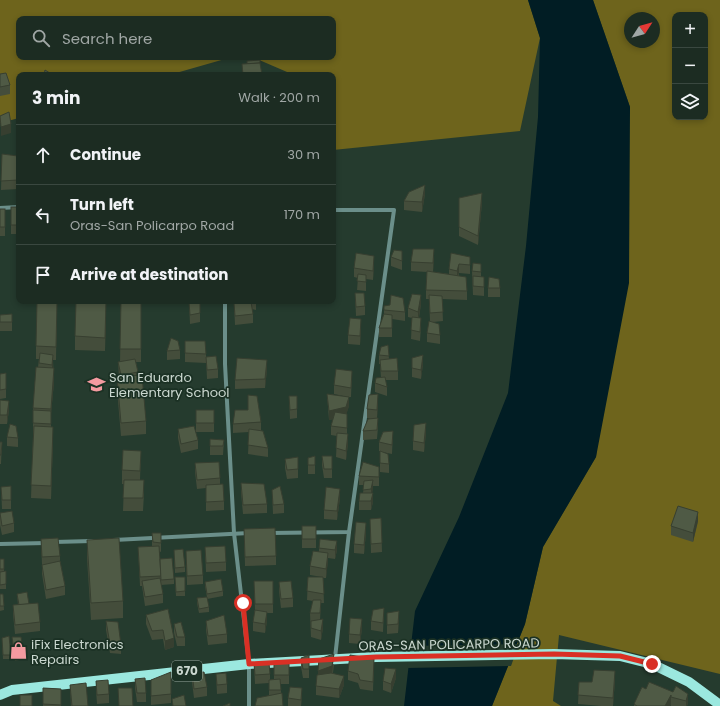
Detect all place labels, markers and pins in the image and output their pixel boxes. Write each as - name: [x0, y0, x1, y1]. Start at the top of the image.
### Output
- place label: San Eduardo Elementary School: [109, 368, 230, 402]
- school or university icon: San Eduardo Elementary School: [86, 374, 106, 394]
- place label: iFix Electronics Repairs: [31, 635, 124, 669]
- shop icon: iFix Electronics Repairs: [8, 641, 28, 661]

